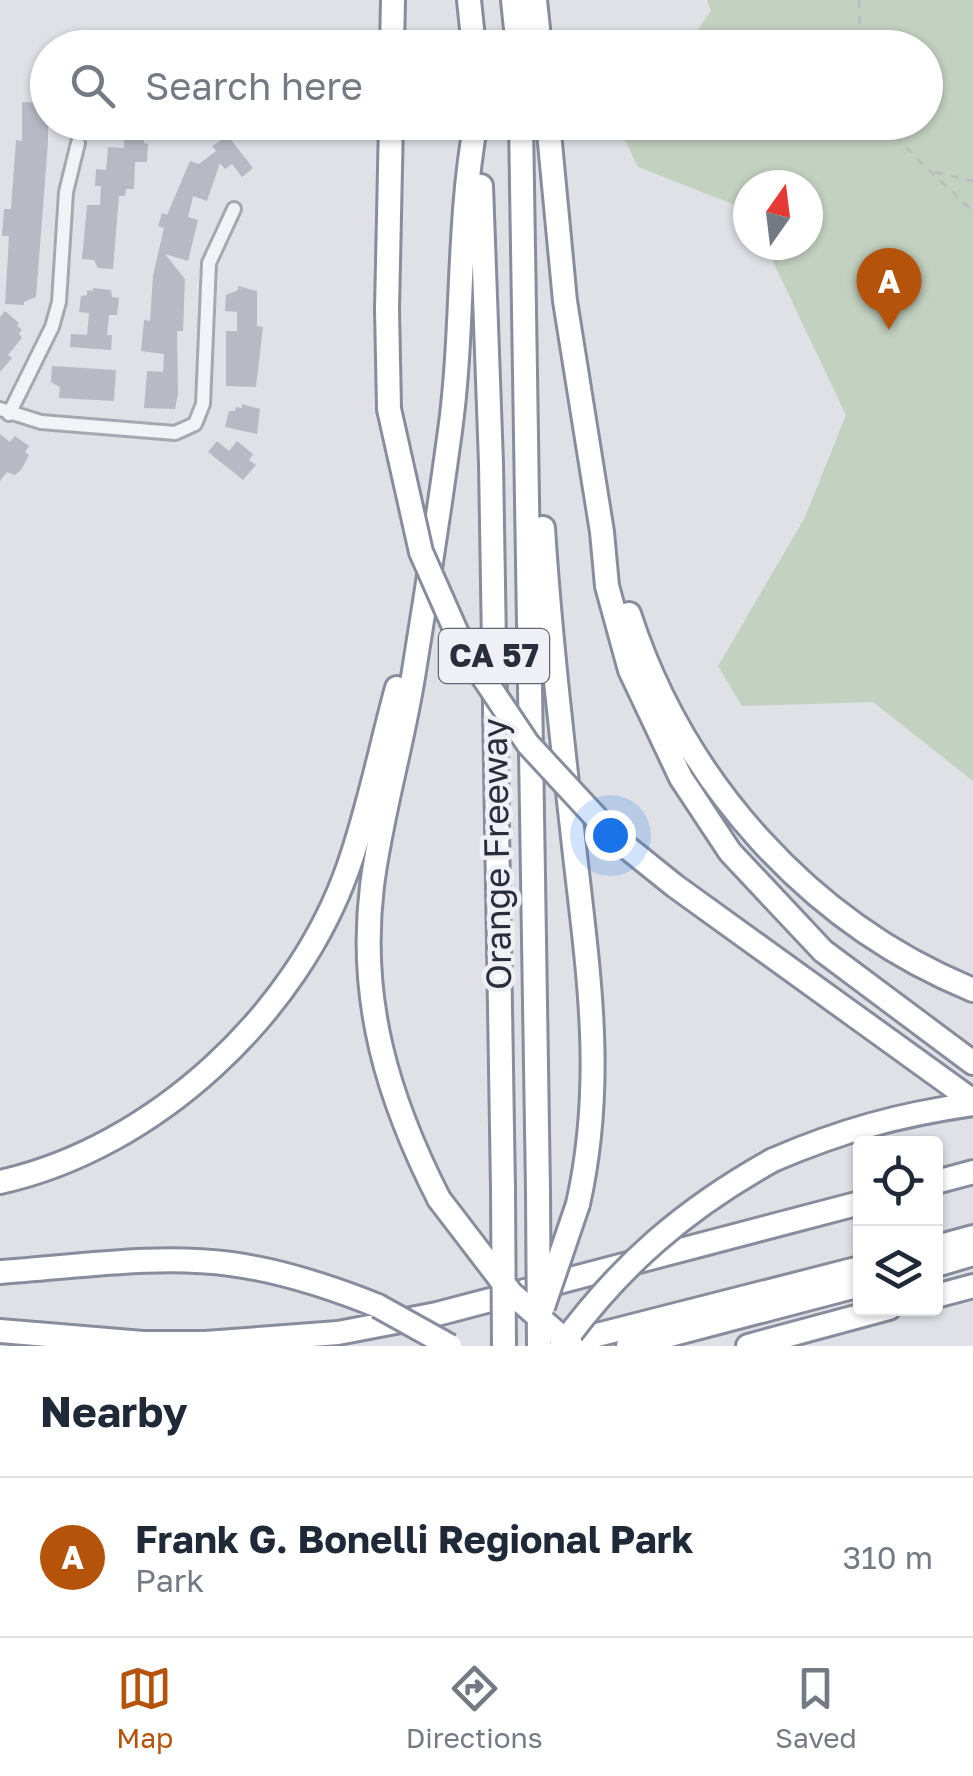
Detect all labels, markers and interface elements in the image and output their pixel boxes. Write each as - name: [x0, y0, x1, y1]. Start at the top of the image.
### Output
- search box: [30, 30, 943, 140]
- icon: search: [65, 58, 120, 113]
- text: Search here: [145, 63, 363, 108]
- north arrow: [733, 170, 823, 260]
- pin: A: [856, 248, 922, 330]
- road number: CA 57: [439, 629, 549, 683]
- street label: Orange Freeway: [473, 718, 519, 990]
- your location: [585, 810, 636, 861]
- map controls: [853, 1136, 943, 1316]
- button: locate: [853, 1136, 943, 1226]
- button: layers: [853, 1226, 943, 1316]
- text: Nearby: [40, 1386, 188, 1436]
- text: Frank G. Bonelli Regional Park: [135, 1516, 694, 1561]
- text: A: [61, 1538, 84, 1576]
- text: 310 m: [843, 1538, 933, 1576]
- text: Park: [135, 1561, 204, 1599]
- tab: Map: [116, 1661, 173, 1754]
- tab: Directions: [406, 1661, 543, 1754]
- tab: Saved: [775, 1661, 857, 1754]

